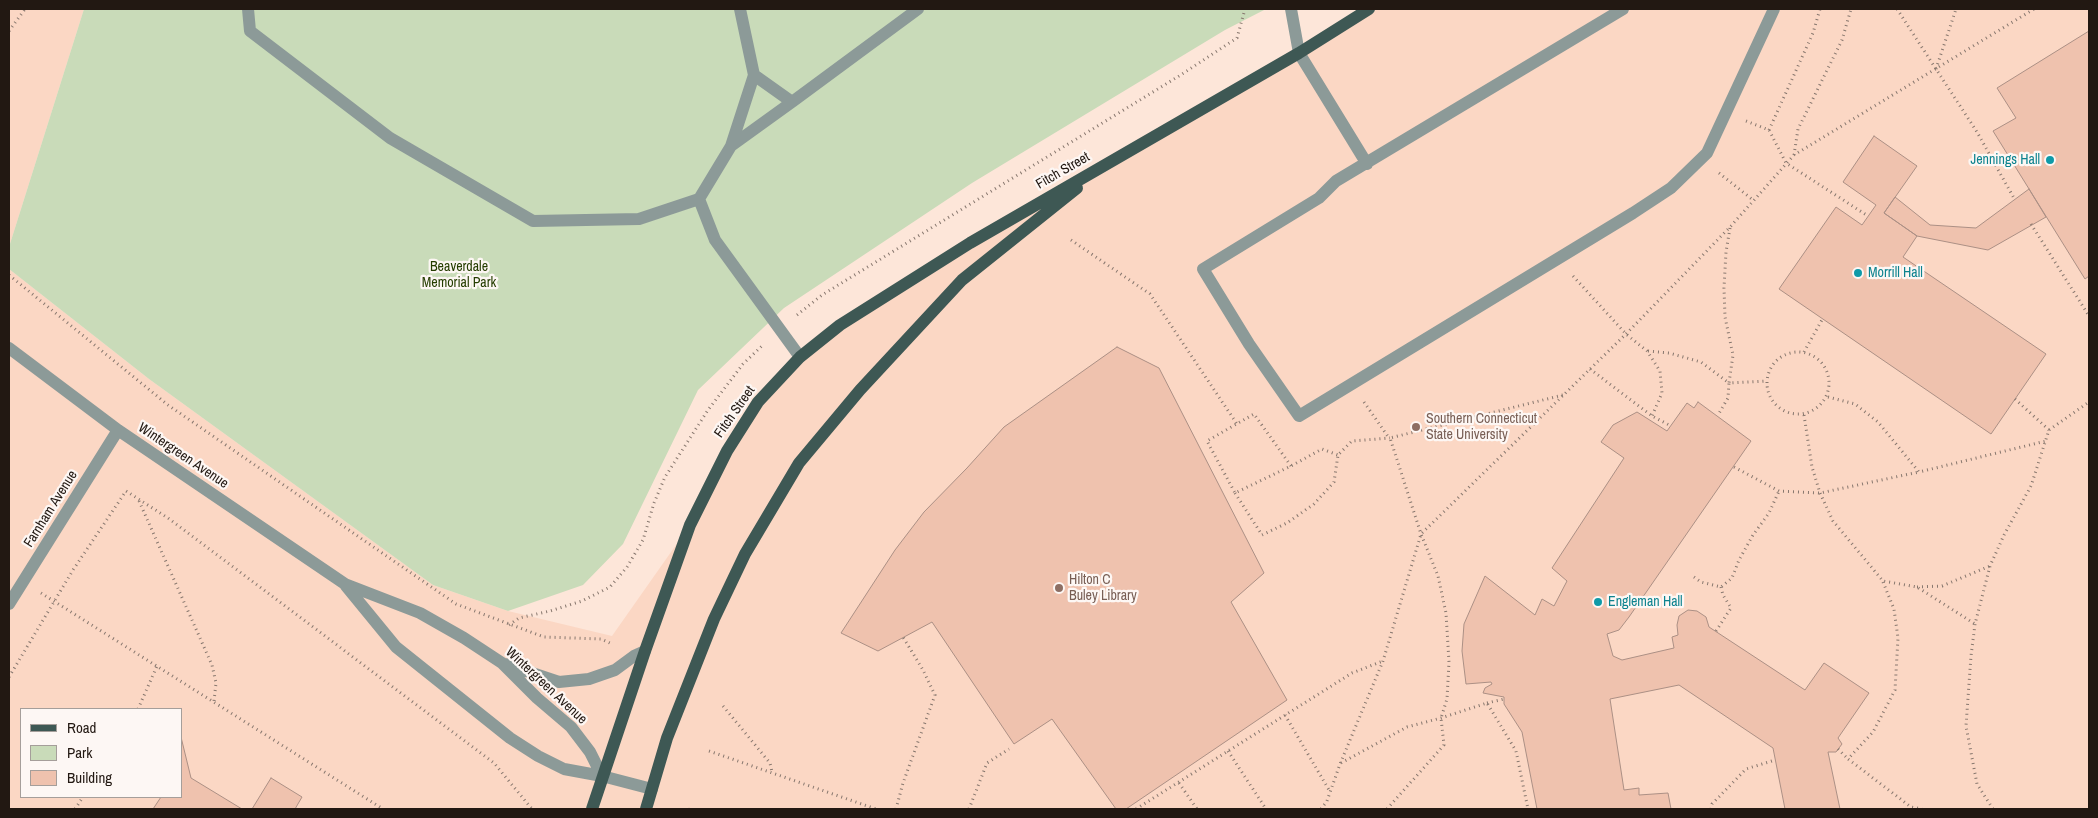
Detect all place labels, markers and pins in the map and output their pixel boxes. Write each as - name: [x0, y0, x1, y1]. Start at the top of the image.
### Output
- place label: Jennings Hall: [1970, 152, 2040, 168]
- marker: Jennings Hall: [2044, 154, 2056, 166]
- place label: Morrill Hall: [1868, 265, 1923, 281]
- marker: Morrill Hall: [1852, 267, 1864, 279]
- place label: Southern Connecticut State University: [1426, 411, 1537, 444]
- marker: Southern Connecticut State University: [1410, 421, 1422, 433]
- place label: Hilton C Buley Library: [1069, 572, 1137, 604]
- marker: Hilton C Buley Library: [1053, 582, 1065, 594]
- place label: Engleman Hall: [1608, 594, 1683, 610]
- marker: Engleman Hall: [1592, 596, 1604, 608]

